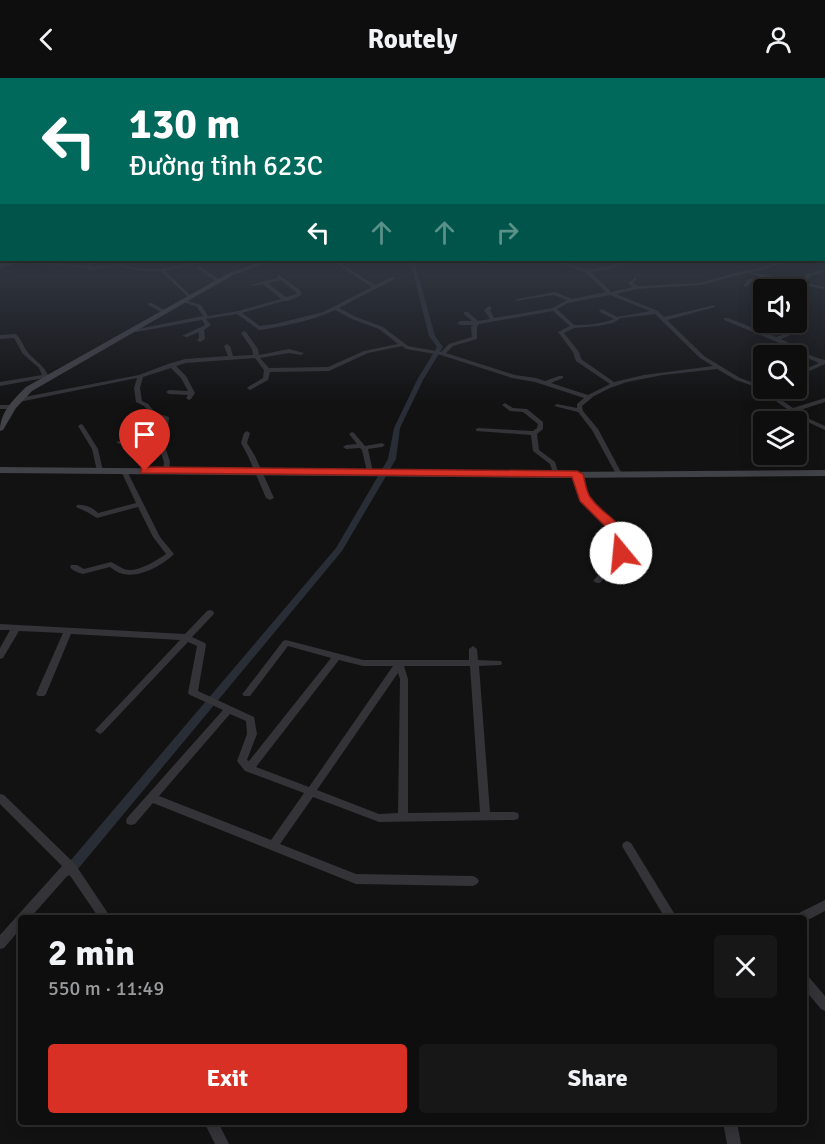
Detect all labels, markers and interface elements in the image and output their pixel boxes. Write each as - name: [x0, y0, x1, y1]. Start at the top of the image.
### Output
- icon: back: [30, 23, 63, 56]
- text: Routely: [368, 23, 457, 56]
- icon: person: [762, 23, 795, 56]
- text: 130 m: [129, 99, 240, 150]
- icon: left: [30, 102, 108, 180]
- text: Đường tỉnh 623C: [129, 150, 323, 183]
- icon: left: [302, 216, 335, 249]
- icon: ahead: [365, 216, 398, 249]
- icon: ahead: [428, 216, 461, 249]
- icon: right: [491, 216, 524, 249]
- map controls: [753, 279, 807, 465]
- button: sound: [753, 279, 807, 333]
- button: search: [753, 345, 807, 399]
- pin: [119, 409, 170, 471]
- button: layers: [753, 411, 807, 465]
- icon: arrive: [128, 418, 161, 451]
- position arrow: [589, 521, 653, 585]
- text: 2 min: [48, 931, 135, 976]
- button: close: [714, 935, 777, 998]
- text: 550 m · 11:49: [48, 976, 164, 1001]
- button: Exit: [48, 1044, 407, 1113]
- button: Share: [419, 1044, 777, 1113]

